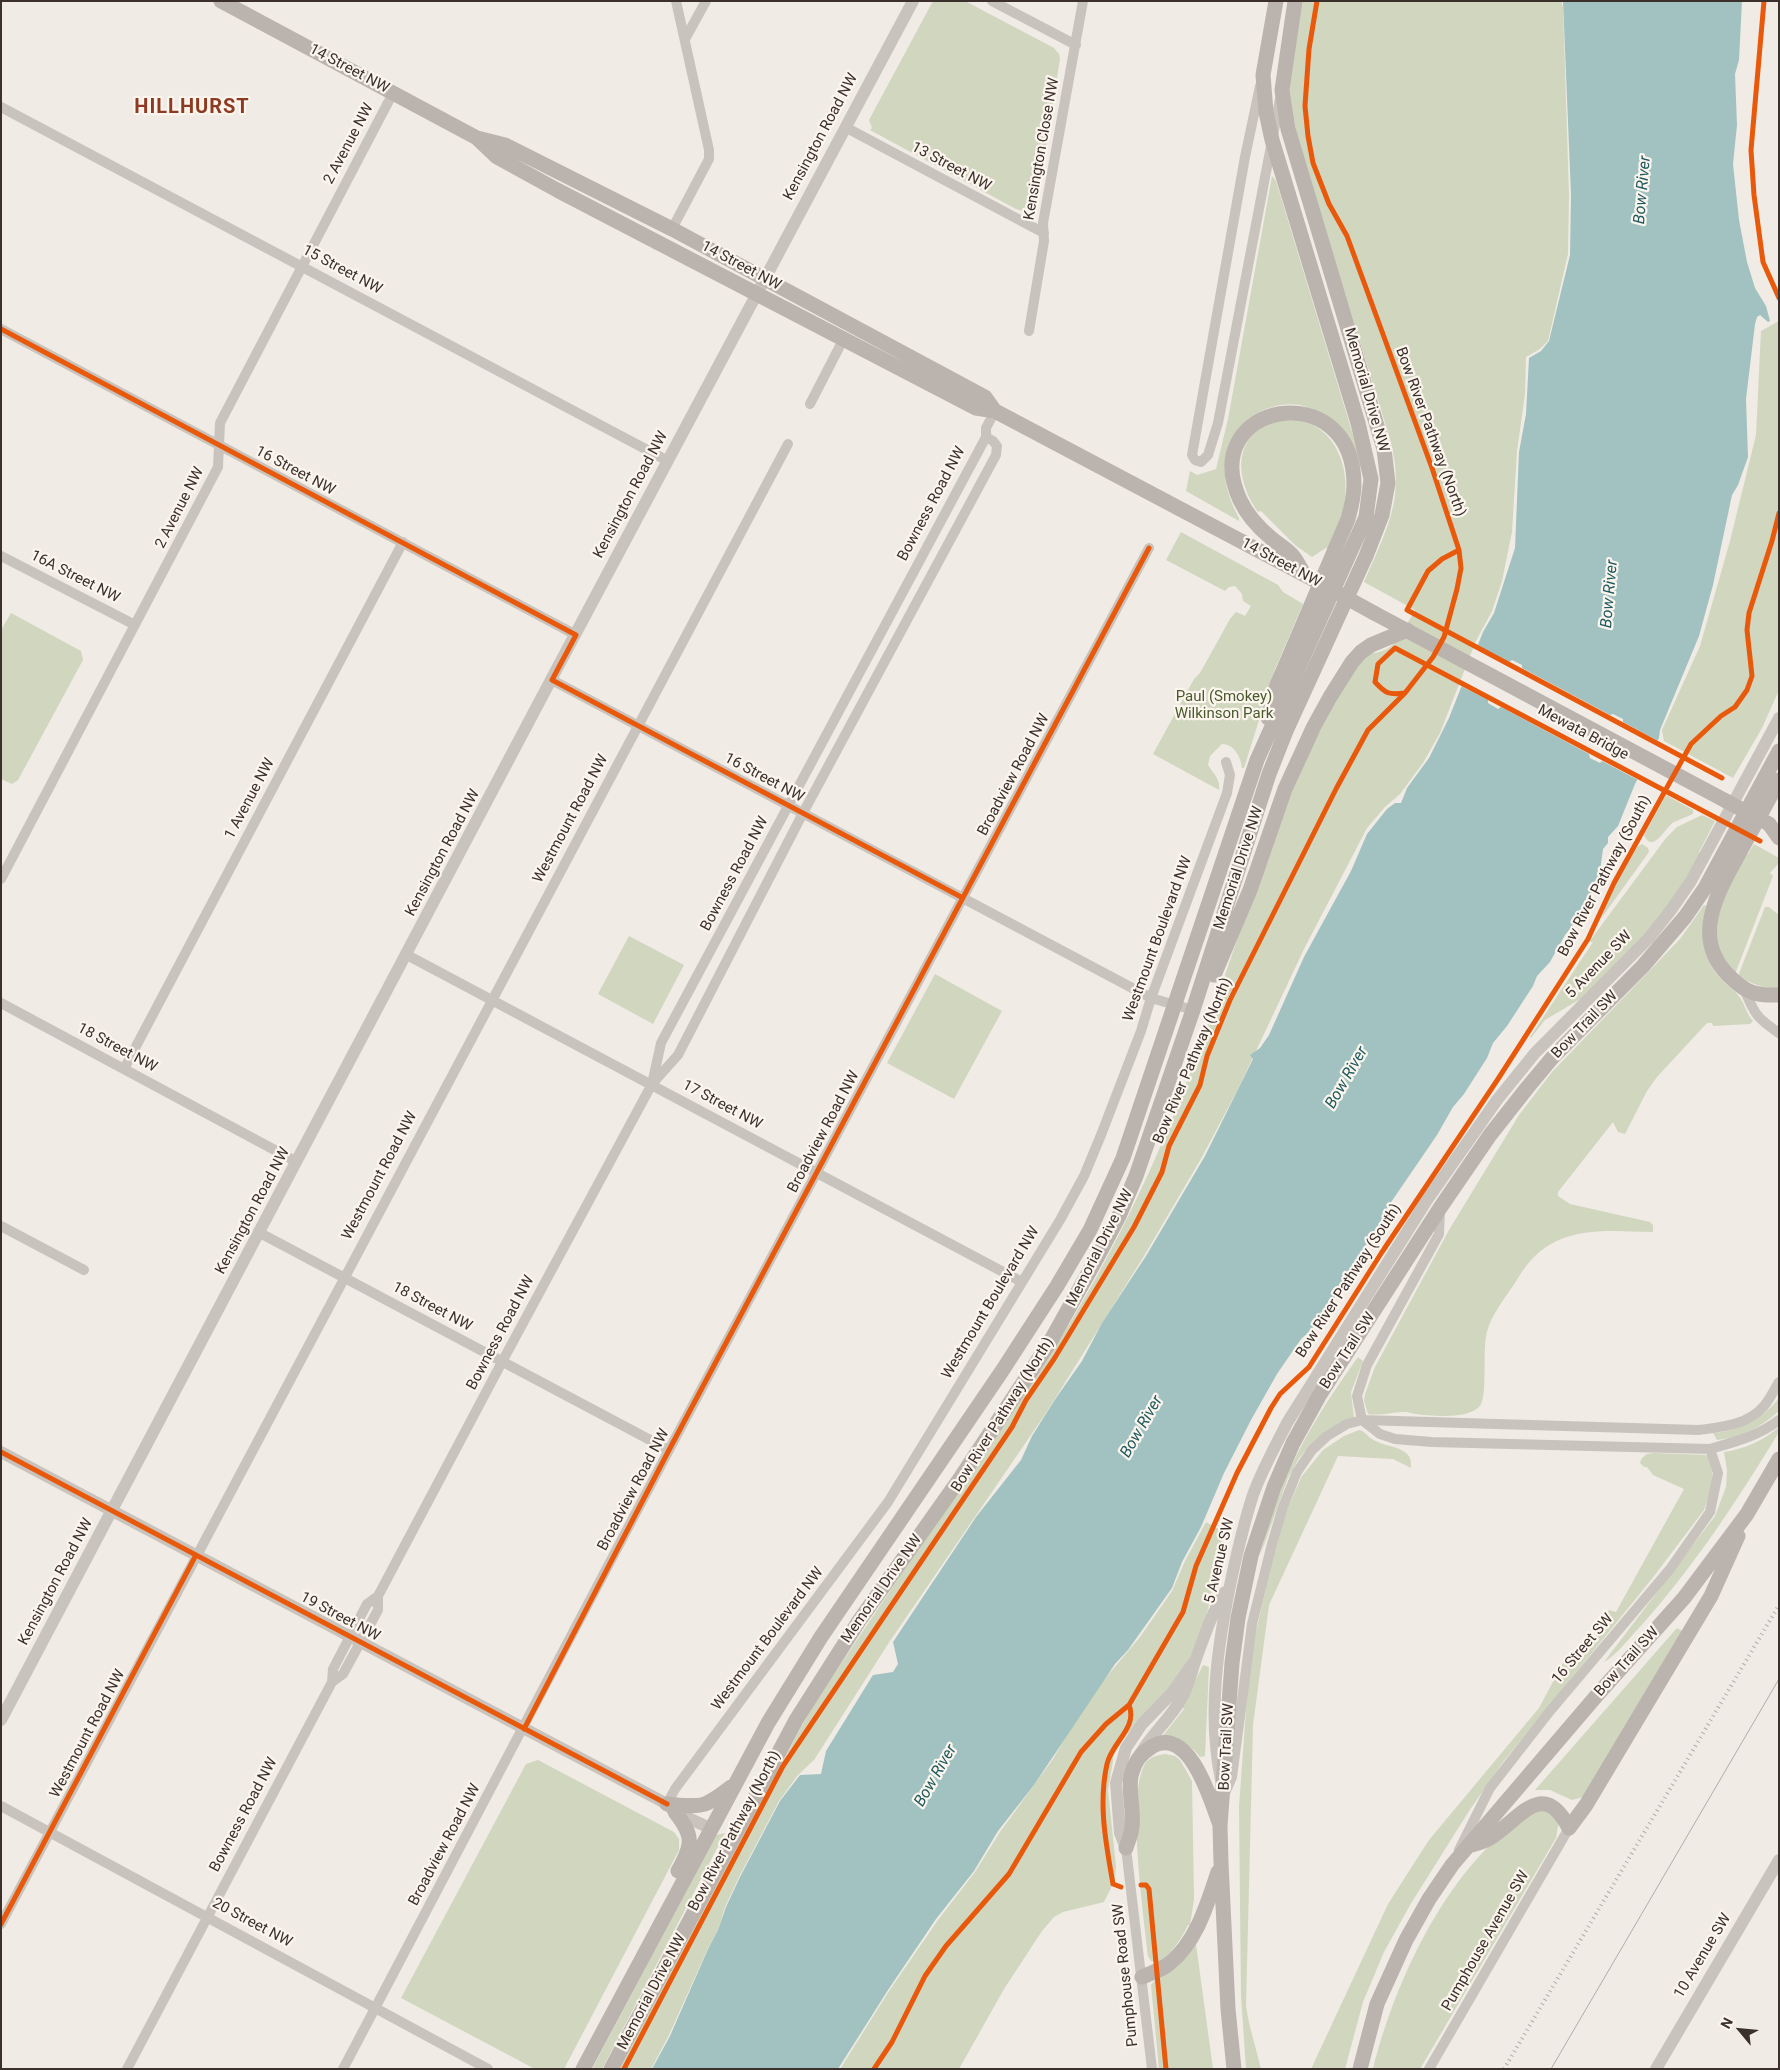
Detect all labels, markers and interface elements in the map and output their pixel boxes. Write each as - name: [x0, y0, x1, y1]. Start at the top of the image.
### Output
- street label: 14 Street NW: [306, 40, 392, 98]
- street label: Kensington Road NW: [780, 71, 862, 203]
- street label: Kensington Close NW: [1021, 76, 1063, 222]
- district label: HILLHURST: [133, 96, 251, 120]
- street label: 2 Avenue NW: [320, 101, 378, 187]
- street label: 13 Street NW: [908, 138, 994, 196]
- water label: Bow River: [1630, 155, 1656, 225]
- street label: 14 Street NW: [698, 237, 784, 295]
- street label: 15 Street NW: [299, 241, 385, 299]
- street label: Memorial Drive NW: [1340, 326, 1392, 454]
- street label: Bow River Pathway (North): [1391, 345, 1469, 519]
- street label: Kensington Road NW: [590, 429, 672, 561]
- street label: 16 Street NW: [252, 442, 338, 500]
- street label: Bowness Road NW: [894, 444, 970, 564]
- street label: 2 Avenue NW: [152, 464, 208, 552]
- street label: 14 Street NW: [1238, 534, 1324, 592]
- street label: 16A Street NW: [27, 547, 123, 607]
- water label: Bow River: [1597, 559, 1623, 629]
- park label: Paul (Smokey) Wilkinson Park: [1175, 688, 1273, 723]
- street label: Mewata Bridge: [1535, 702, 1631, 764]
- street label: Broadview Road NW: [974, 711, 1054, 839]
- street label: 16 Street NW: [721, 749, 807, 807]
- street label: Westmount Road NW: [530, 752, 612, 886]
- street label: 1 Avenue NW: [221, 756, 279, 842]
- street label: Kensington Road NW: [402, 787, 484, 919]
- street label: Bow River Pathway (South): [1555, 792, 1655, 960]
- street label: Memorial Drive NW: [1211, 804, 1267, 932]
- street label: Bowness Road NW: [697, 814, 773, 934]
- street label: Westmount Boulevard NW: [1120, 854, 1196, 1024]
- street label: 5 Avenue SW: [1562, 927, 1636, 1003]
- street label: Bow River Pathway (North): [1150, 975, 1236, 1147]
- street label: Bow Trail SW: [1548, 987, 1622, 1063]
- street label: 18 Street NW: [74, 1019, 160, 1077]
- water label: Bow River: [1322, 1044, 1372, 1112]
- street label: Broadview Road NW: [784, 1068, 864, 1196]
- street label: 17 Street NW: [679, 1076, 765, 1134]
- street label: Westmount Road NW: [339, 1109, 421, 1243]
- street label: Kensington Road NW: [212, 1145, 294, 1277]
- street label: Memorial Drive NW: [1063, 1187, 1137, 1309]
- street label: Bow River Pathway (South): [1292, 1201, 1406, 1361]
- street label: Westmount Boulevard NW: [938, 1223, 1044, 1383]
- street label: Bowness Road NW: [463, 1273, 539, 1393]
- street label: 18 Street NW: [389, 1278, 475, 1336]
- street label: Bow Trail SW: [1317, 1309, 1379, 1393]
- street label: Bow River Pathway (North): [948, 1334, 1058, 1496]
- water label: Bow River: [1117, 1393, 1167, 1461]
- street label: Broadview Road NW: [594, 1426, 674, 1554]
- street label: Kensington Road NW: [15, 1516, 97, 1648]
- street label: 5 Avenue SW: [1201, 1517, 1239, 1605]
- street label: Memorial Drive NW: [838, 1531, 926, 1647]
- street label: Westmount Boulevard NW: [708, 1564, 828, 1714]
- street label: 19 Street NW: [297, 1588, 383, 1646]
- street label: 16 Street SW: [1548, 1610, 1618, 1688]
- street label: Bow Trail SW: [1591, 1623, 1663, 1701]
- street label: Westmount Road NW: [47, 1667, 129, 1801]
- street label: Bow Trail SW: [1216, 1703, 1238, 1791]
- water label: Bow River: [911, 1742, 961, 1810]
- street label: Bow River Pathway (North): [685, 1748, 785, 1914]
- street label: Bowness Road NW: [206, 1755, 282, 1875]
- street label: Broadview Road NW: [405, 1781, 485, 1909]
- street label: Pumphouse Avenue SW: [1439, 1868, 1533, 2014]
- street label: 20 Street NW: [209, 1894, 295, 1952]
- street label: Pumphouse Road SW: [1110, 1902, 1142, 2048]
- street label: 10 Avenue SW: [1671, 1910, 1735, 2002]
- street label: Memorial Drive NW: [614, 1931, 690, 2053]
- north arrow: [1715, 2005, 1765, 2055]
- text: N: [1717, 2015, 1736, 2031]

